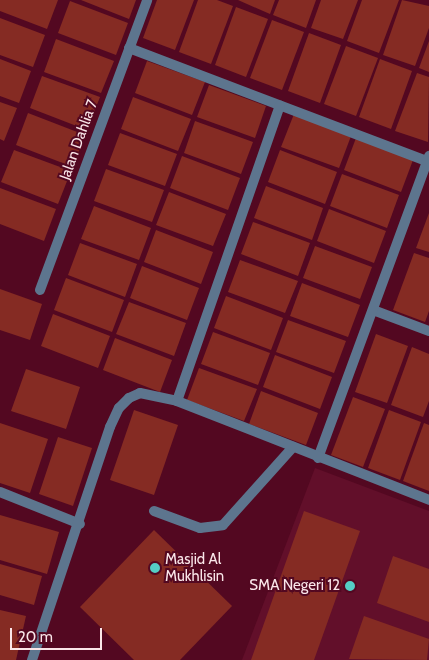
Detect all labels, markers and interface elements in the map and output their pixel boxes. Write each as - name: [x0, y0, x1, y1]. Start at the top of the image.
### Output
- street label: Jalan Dahlia 7: [56, 97, 102, 183]
- place label: Masjid Al Mukhlisin: [165, 550, 224, 585]
- marker: Masjid Al Mukhlisin: [149, 562, 161, 574]
- place label: SMA Negeri 12: [249, 577, 340, 595]
- marker: SMA Negeri 12: [344, 580, 356, 592]
- scale bar: [12, 618, 105, 650]
- text: 20 m: [18, 628, 53, 646]

